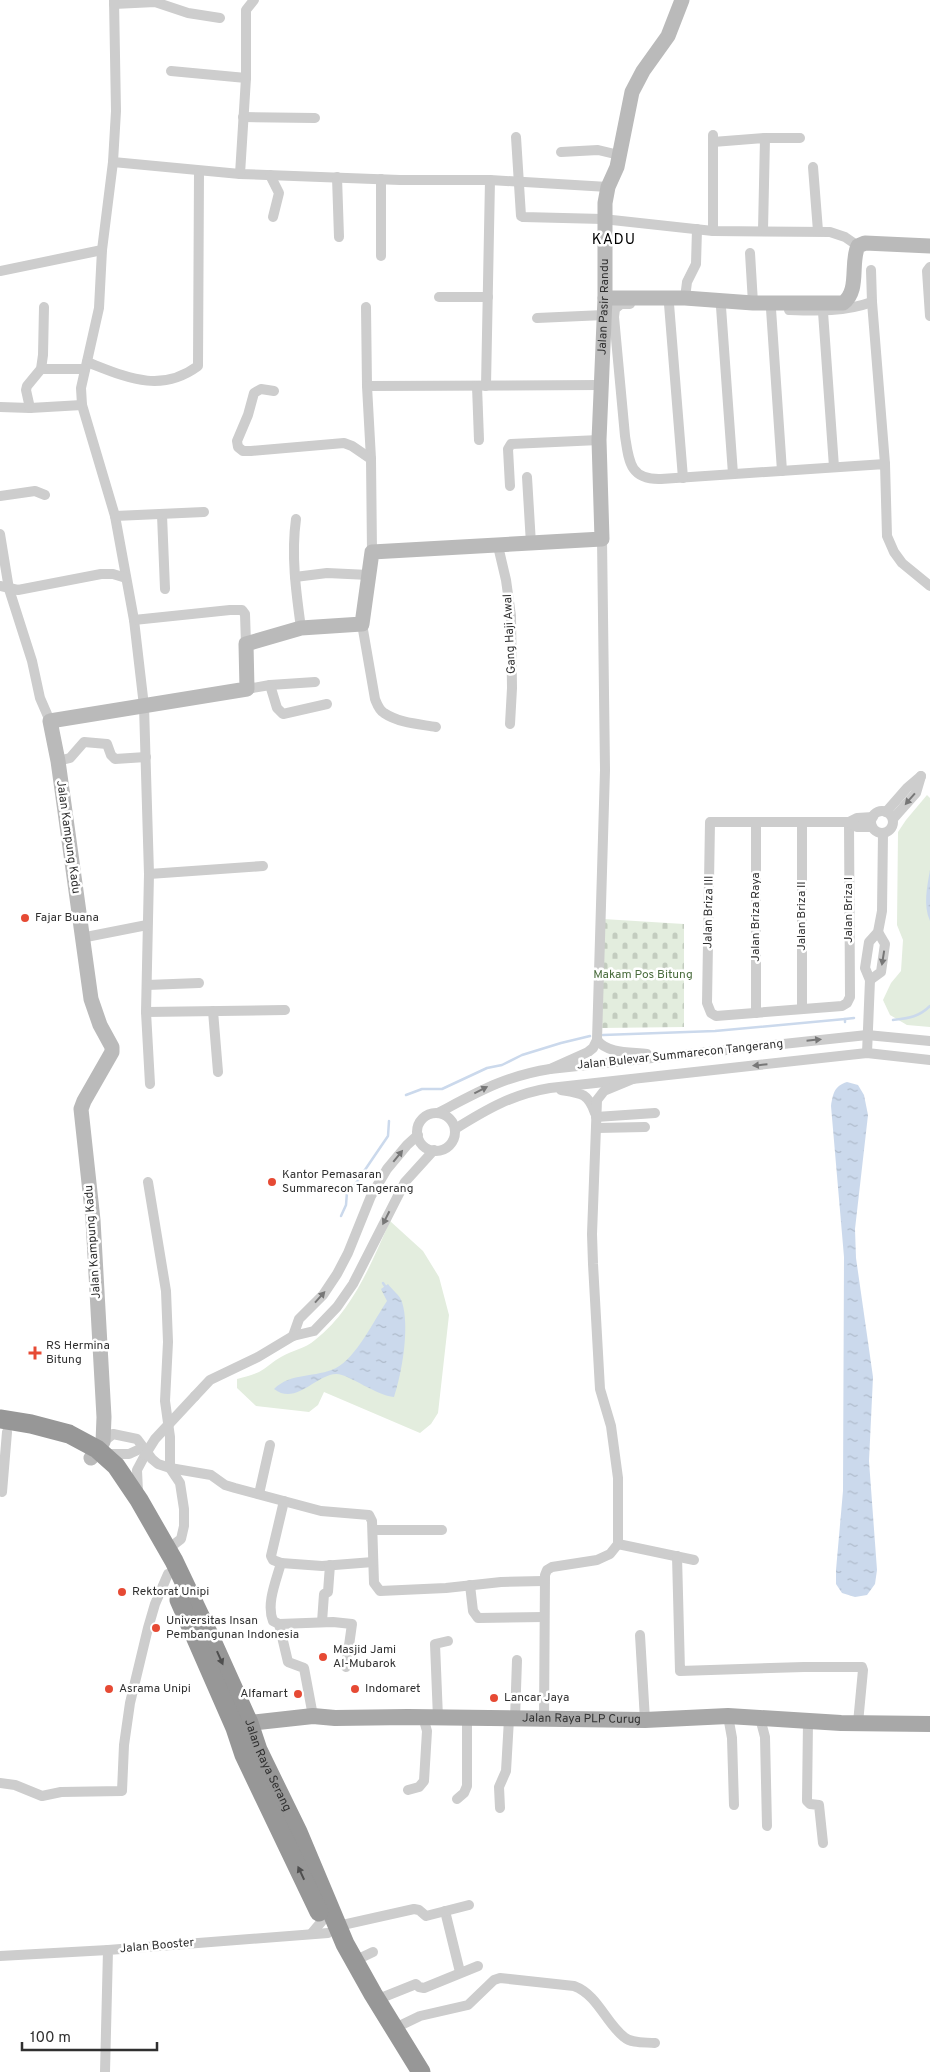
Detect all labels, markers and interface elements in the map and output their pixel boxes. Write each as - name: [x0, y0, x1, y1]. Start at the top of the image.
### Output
- district label: KADU: [592, 231, 636, 250]
- street label: Jalan Pasir Randu: [595, 258, 613, 355]
- street label: Gang Haji Awal: [500, 594, 520, 674]
- street label: Jalan Kampung Kadu: [52, 779, 84, 895]
- one-way arrow: [904, 793, 916, 805]
- street label: Jalan Briza Raya: [748, 872, 764, 962]
- street label: Jalan Briza III: [700, 875, 718, 949]
- street label: Jalan Briza I: [841, 877, 857, 943]
- street label: Jalan Briza II: [794, 881, 810, 951]
- place label: Fajar Buana: [35, 910, 99, 926]
- marker: Fajar Buana: [19, 912, 31, 924]
- one-way arrow: [879, 950, 887, 966]
- park label: Makam Pos Bitung: [593, 967, 693, 983]
- street label: Jalan Bulevar Summarecon Tangerang: [576, 1036, 784, 1074]
- one-way arrow: [806, 1036, 822, 1044]
- one-way arrow: [752, 1061, 768, 1069]
- one-way arrow: [474, 1086, 488, 1094]
- one-way arrow: [393, 1149, 404, 1162]
- place label: Kantor Pemasaran Summarecon Tangerang: [282, 1167, 413, 1197]
- marker: Kantor Pemasaran Summarecon Tangerang: [266, 1176, 278, 1188]
- street label: Jalan Kampung Kadu: [81, 1184, 105, 1300]
- one-way arrow: [382, 1210, 390, 1225]
- one-way arrow: [314, 1291, 326, 1303]
- place label: RS Hermina Bitung: [46, 1338, 110, 1368]
- marker: RS Hermina Bitung: [28, 1346, 42, 1360]
- place label: Rektorat Unipi: [132, 1584, 209, 1600]
- marker: Rektorat Unipi: [116, 1586, 128, 1598]
- place label: Universitas Insan Pembangunan Indonesia: [166, 1613, 299, 1643]
- marker: Universitas Insan Pembangunan Indonesia: [150, 1622, 162, 1634]
- place label: Masjid Jami Al-Mubarok: [333, 1642, 396, 1672]
- one-way arrow: [216, 1651, 224, 1665]
- marker: Masjid Jami Al-Mubarok: [317, 1651, 329, 1663]
- place label: Asrama Unipi: [119, 1681, 191, 1697]
- place label: Indomaret: [365, 1681, 421, 1697]
- marker: Asrama Unipi: [103, 1683, 115, 1695]
- marker: Indomaret: [349, 1683, 361, 1695]
- place label: Alfamart: [240, 1686, 288, 1702]
- marker: Alfamart: [292, 1688, 304, 1700]
- place label: Lancar Jaya: [504, 1690, 569, 1706]
- marker: Lancar Jaya: [488, 1692, 500, 1704]
- street label: Jalan Raya PLP Curug: [522, 1710, 641, 1728]
- street label: Jalan Raya Serang: [240, 1716, 295, 1814]
- one-way arrow: [296, 1866, 304, 1880]
- street label: Jalan Booster: [119, 1935, 195, 1957]
- scale bar: [22, 2020, 158, 2052]
- text: 100 m: [30, 2029, 71, 2048]

